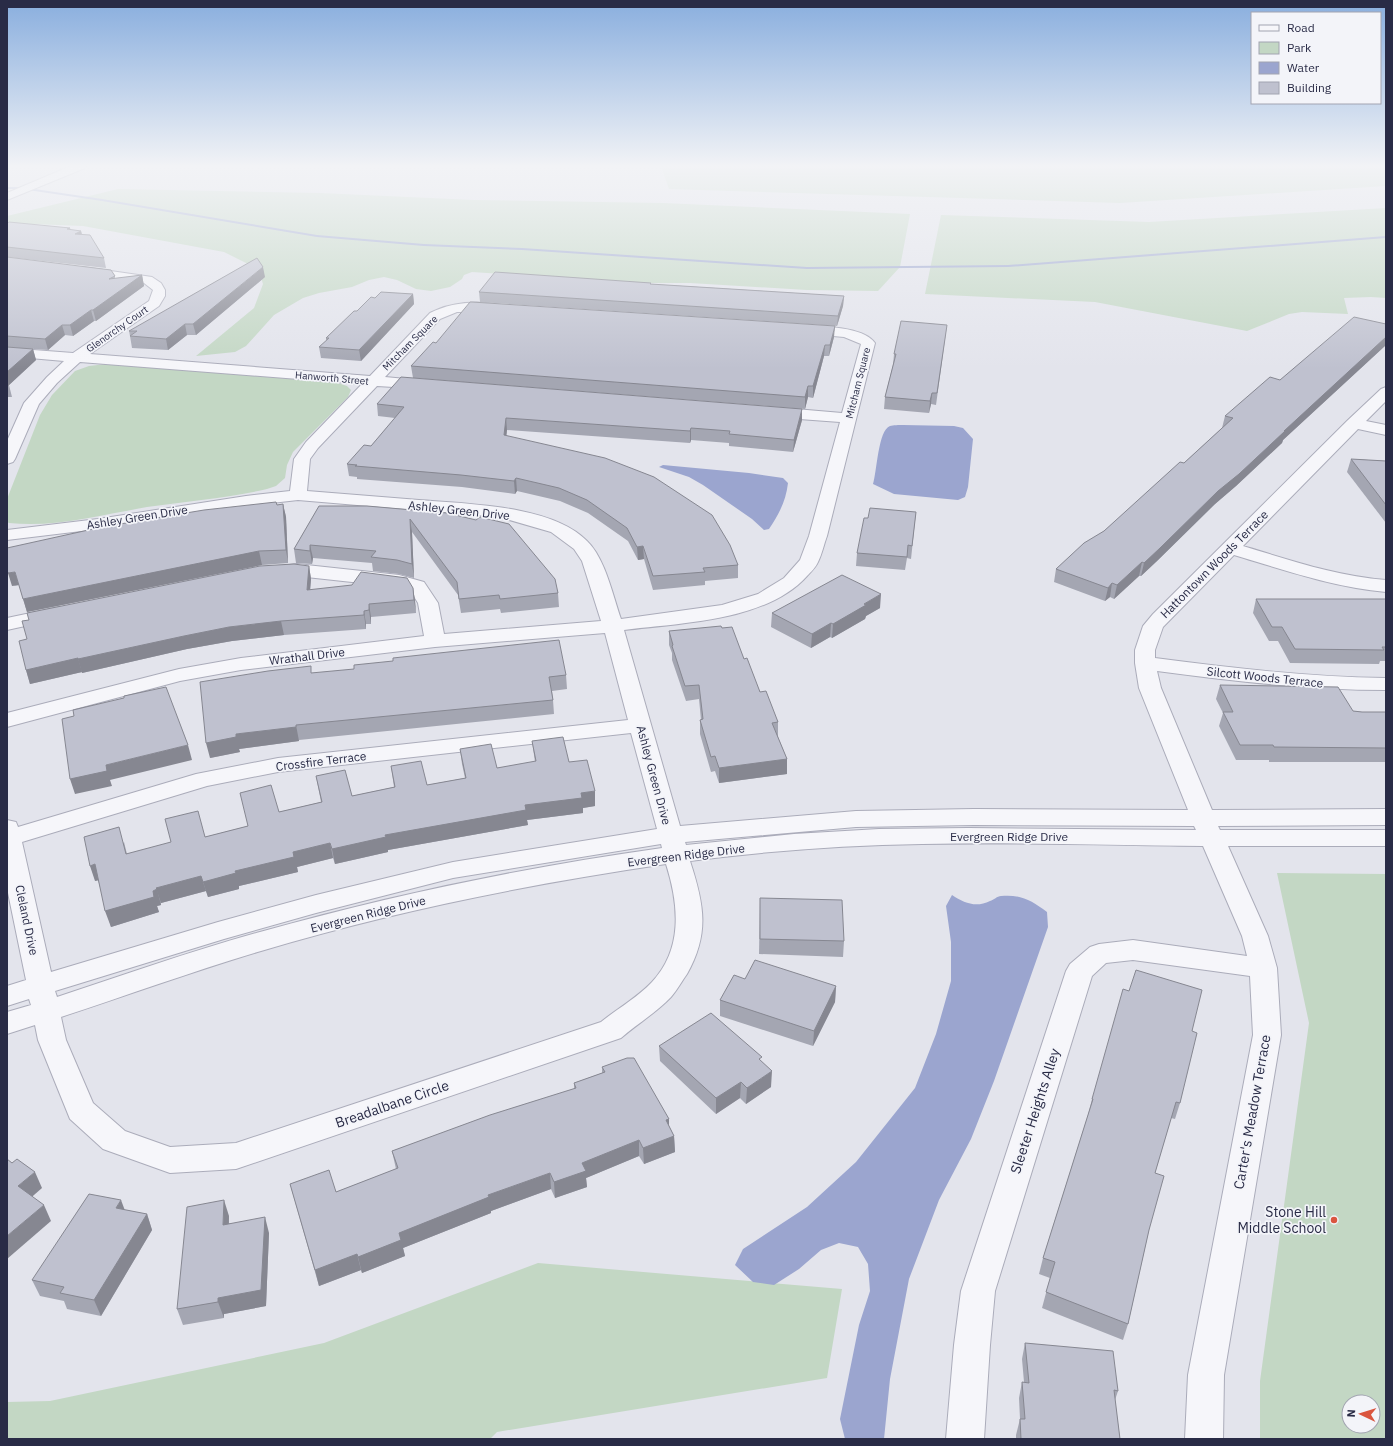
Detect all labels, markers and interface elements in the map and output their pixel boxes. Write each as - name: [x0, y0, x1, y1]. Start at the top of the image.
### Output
- legend: [1251, 12, 1381, 104]
- text: Road: [1287, 20, 1315, 35]
- text: Park: [1287, 40, 1312, 55]
- text: Water: [1287, 60, 1320, 75]
- text: Building: [1287, 80, 1332, 95]
- street label: Glenorchy Court: [83, 303, 151, 355]
- street label: Mitcham Square: [380, 312, 441, 373]
- street label: Mitcham Square: [843, 346, 873, 420]
- street label: Hanworth Street: [295, 368, 370, 388]
- street label: Ashley Green Drive: [407, 497, 511, 523]
- street label: Ashley Green Drive: [85, 502, 189, 532]
- street label: Hattontown Woods Terrace: [1157, 507, 1271, 621]
- street label: Wrathall Drive: [268, 644, 346, 668]
- street label: Silcott Woods Terrace: [1206, 663, 1324, 691]
- street label: Ashley Green Drive: [634, 724, 675, 827]
- street label: Crossfire Terrace: [275, 748, 367, 774]
- street label: Evergreen Ridge Drive: [950, 829, 1069, 844]
- street label: Evergreen Ridge Drive: [626, 840, 746, 870]
- street label: Cleland Drive: [12, 884, 42, 957]
- street label: Evergreen Ridge Drive: [309, 892, 428, 936]
- street label: Carter's Meadow Terrace: [1230, 1033, 1275, 1191]
- street label: Sleeter Heights Alley: [1006, 1046, 1064, 1176]
- street label: Breadalbane Circle: [333, 1076, 452, 1132]
- place label: Stone Hill Middle School: [1237, 1203, 1326, 1237]
- marker: Stone Hill Middle School: [1329, 1215, 1339, 1225]
- north arrow: [1341, 1394, 1381, 1434]
- text: N: [1344, 1409, 1358, 1418]

